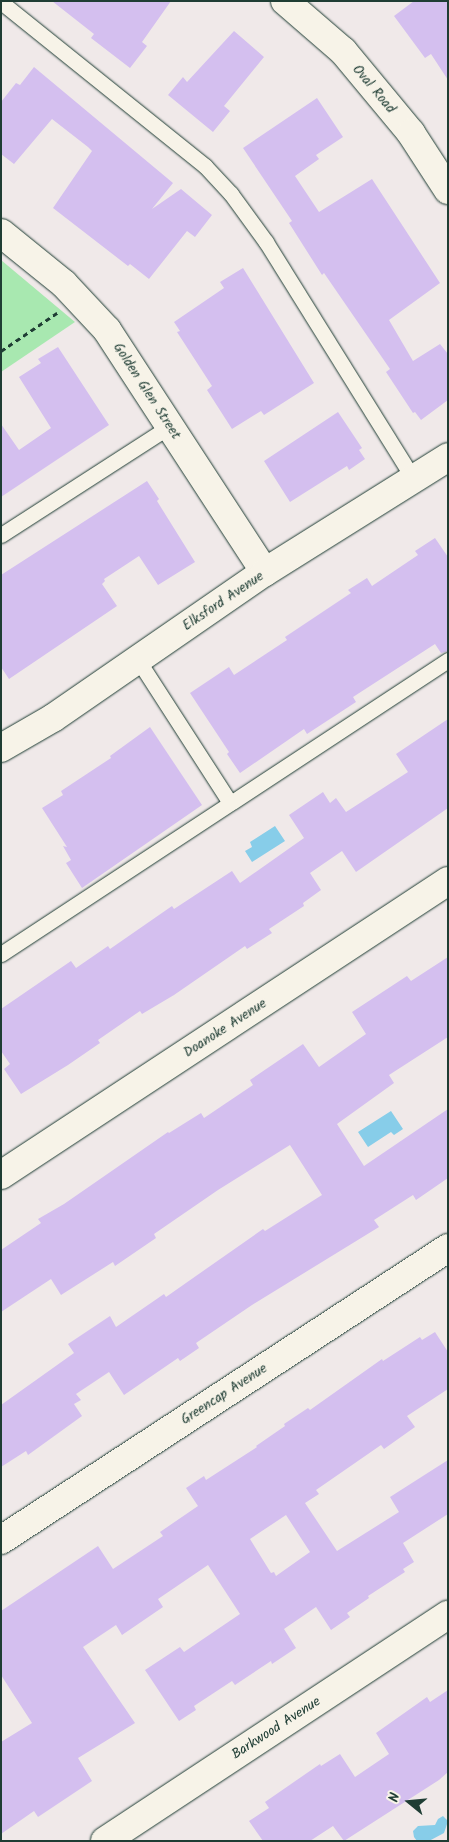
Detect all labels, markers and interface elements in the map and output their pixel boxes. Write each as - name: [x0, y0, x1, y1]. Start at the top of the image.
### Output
- street label: Oval Road: [349, 61, 399, 117]
- street label: Golden Glen Street: [110, 340, 184, 442]
- street label: Elksford Avenue: [179, 568, 267, 634]
- street label: Doanoke Avenue: [180, 995, 270, 1061]
- street label: Greencap Avenue: [178, 1360, 270, 1428]
- street label: Barkwood Avenue: [228, 1693, 324, 1763]
- north arrow: [384, 1777, 434, 1827]
- text: N: [383, 1790, 406, 1805]

